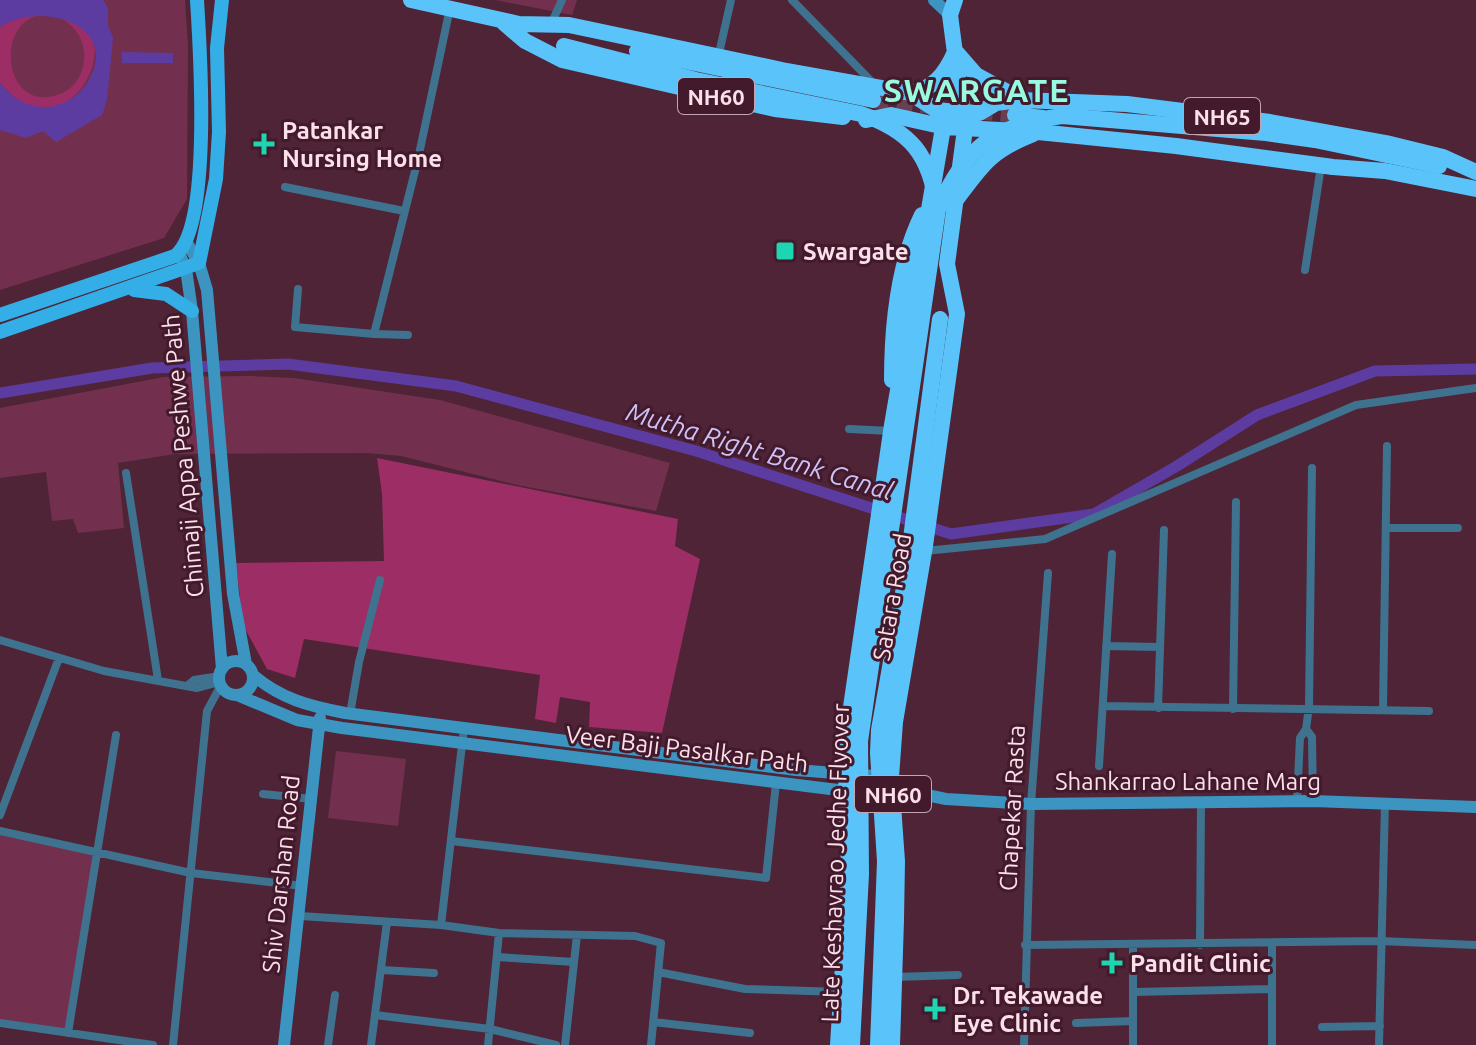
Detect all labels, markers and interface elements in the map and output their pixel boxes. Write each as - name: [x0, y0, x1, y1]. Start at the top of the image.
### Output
- district label: SWARGATE: [884, 72, 1070, 108]
- road number: NH60: [678, 78, 754, 114]
- road number: NH65: [1184, 98, 1260, 134]
- place label: Patankar Nursing Home: [282, 117, 442, 172]
- marker: Patankar Nursing Home: [253, 133, 275, 155]
- place label: Swargate: [803, 238, 909, 265]
- marker: Swargate: [774, 240, 796, 262]
- street label: Chimaji Appa Peshwe Path: [157, 313, 209, 599]
- water label: Mutha Right Bank Canal: [623, 397, 897, 505]
- street label: Satara Road: [868, 531, 916, 663]
- street label: Late Keshavrao Jedhe Flyover: [816, 703, 854, 1023]
- street label: Veer Baji Pasalkar Path: [564, 721, 810, 777]
- street label: Chapekar Rasta: [994, 724, 1030, 892]
- street label: Shankarrao Lahane Marg: [1055, 768, 1321, 795]
- street label: Shiv Darshan Road: [257, 774, 305, 974]
- road number: NH60: [855, 776, 931, 812]
- place label: Pandit Clinic: [1130, 950, 1271, 977]
- marker: Pandit Clinic: [1101, 952, 1123, 974]
- place label: Dr. Tekawade Eye Clinic: [953, 982, 1103, 1037]
- marker: Dr. Tekawade Eye Clinic: [924, 998, 946, 1020]

